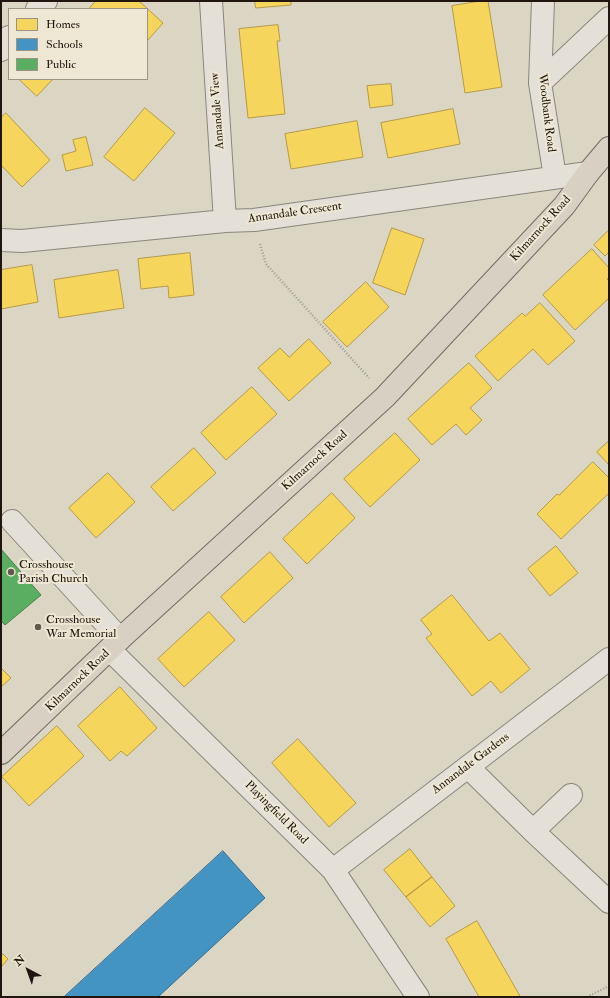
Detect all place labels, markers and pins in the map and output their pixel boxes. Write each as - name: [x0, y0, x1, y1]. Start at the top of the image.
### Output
- place label: Crosshouse Parish Church: [19, 558, 88, 586]
- marker: Crosshouse Parish Church: [6, 567, 16, 577]
- place label: Crosshouse War Memorial: [46, 613, 116, 641]
- marker: Crosshouse War Memorial: [33, 622, 43, 632]

